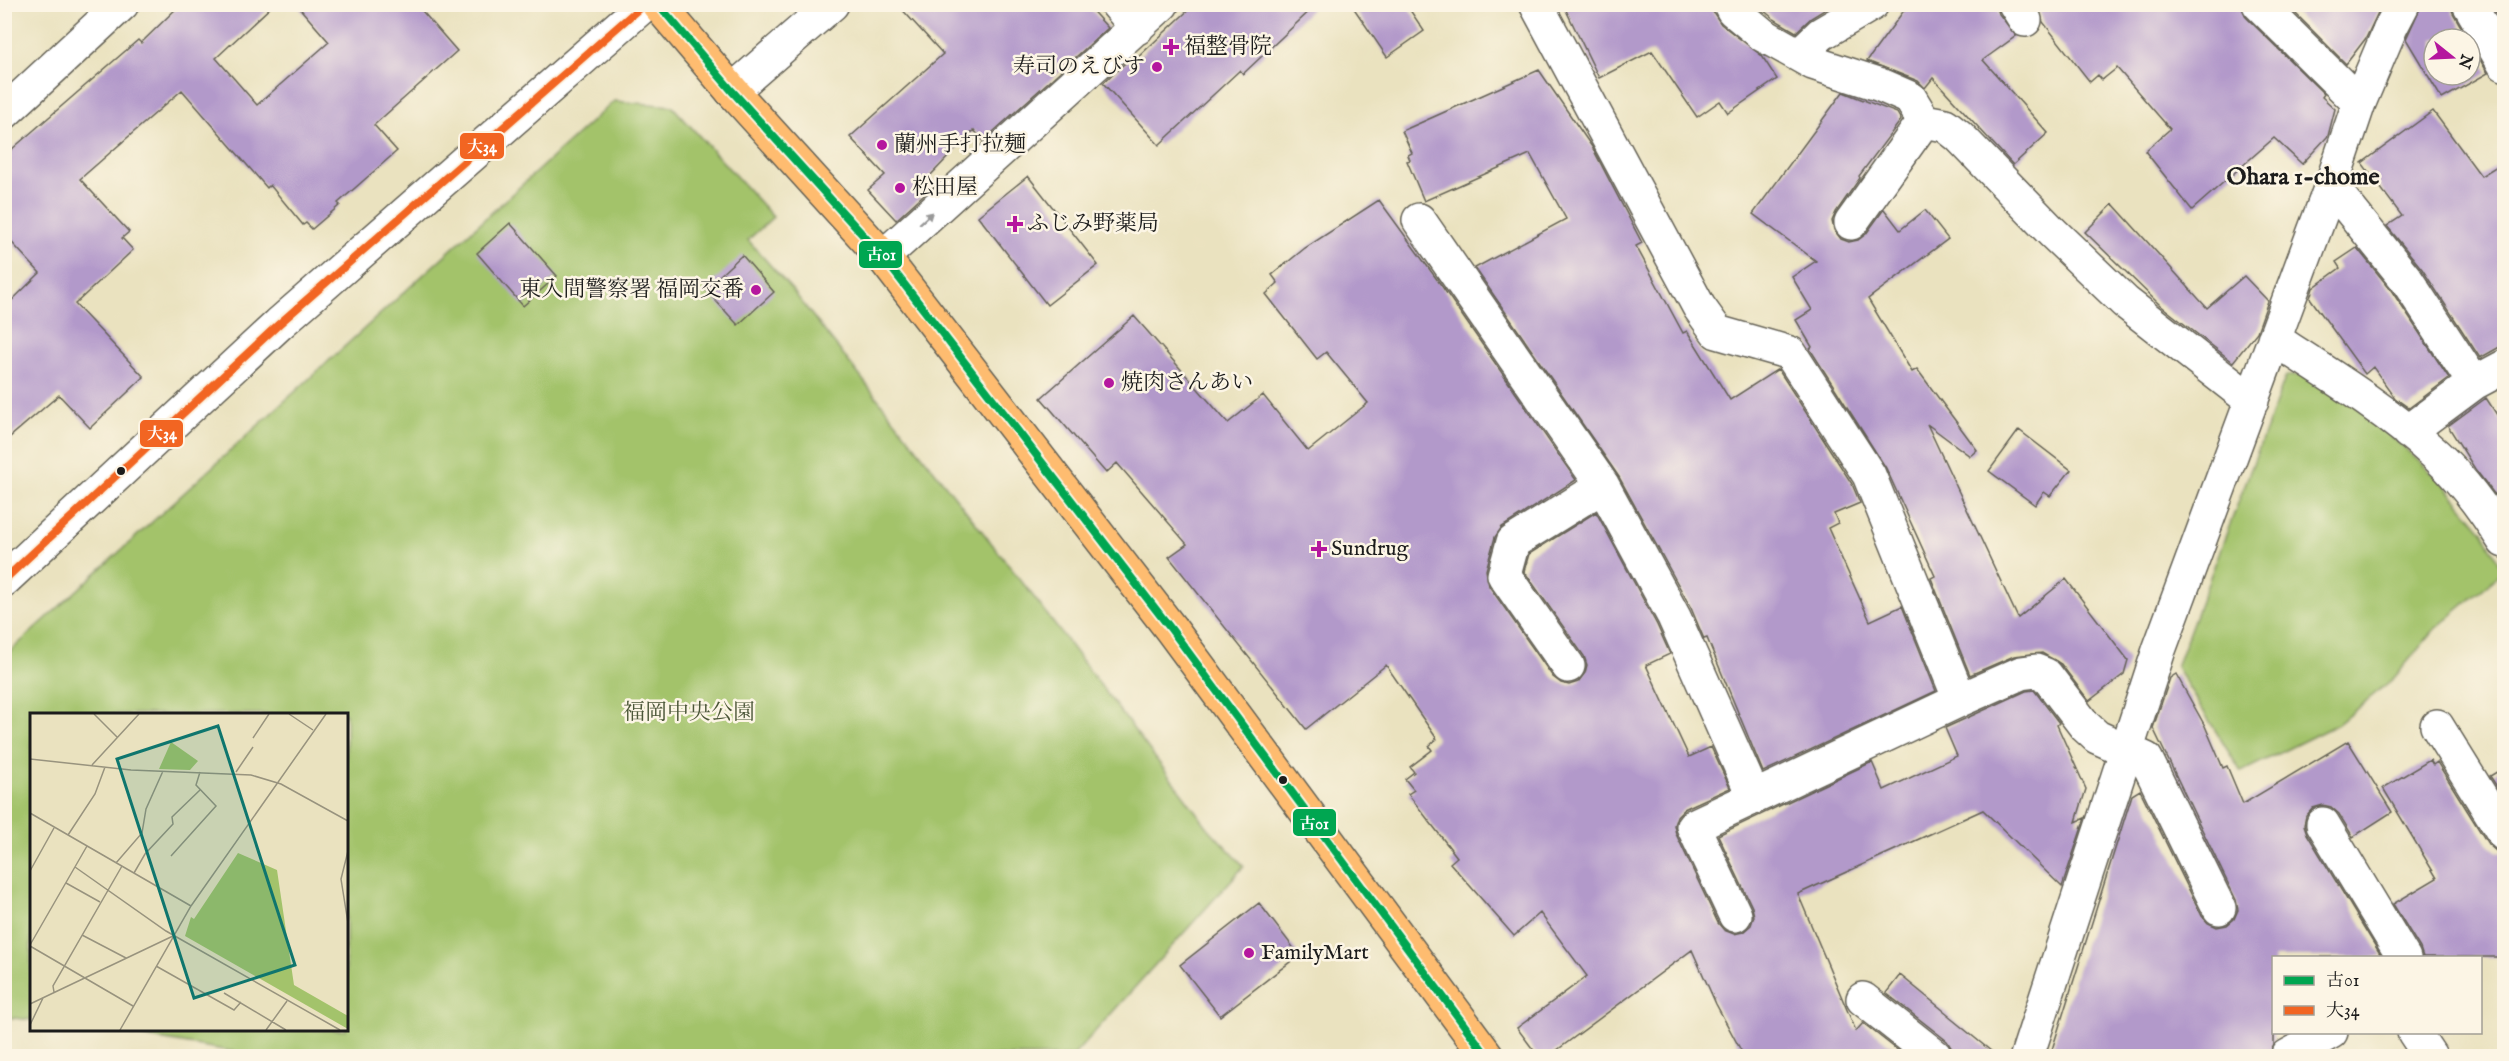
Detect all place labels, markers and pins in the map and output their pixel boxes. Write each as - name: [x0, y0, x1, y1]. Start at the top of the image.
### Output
- place label: 福整骨院: [1184, 33, 1272, 61]
- marker: 福整骨院: [1162, 38, 1180, 56]
- place label: 寿司のえびす: [1013, 53, 1145, 81]
- marker: 寿司のえびす: [1150, 60, 1164, 74]
- place label: 蘭州手打拉麺: [894, 131, 1026, 159]
- marker: 蘭州手打拉麺: [875, 138, 889, 152]
- place label: 松田屋: [912, 174, 978, 202]
- marker: 松田屋: [893, 181, 907, 195]
- place label: ふじみ野薬局: [1027, 210, 1159, 238]
- marker: ふじみ野薬局: [1008, 217, 1022, 231]
- place label: 東入間警察署 福岡交番: [519, 276, 744, 304]
- marker: 東入間警察署 福岡交番: [749, 283, 763, 297]
- place label: 焼肉さんあい: [1121, 369, 1253, 397]
- marker: 焼肉さんあい: [1102, 376, 1116, 390]
- unlabelled marker: [115, 465, 127, 477]
- place label: Sundrug: [1331, 535, 1410, 563]
- marker: Sundrug: [1312, 542, 1326, 556]
- unlabelled marker: [1277, 774, 1289, 786]
- place label: FamilyMart: [1261, 939, 1369, 967]
- marker: FamilyMart: [1242, 946, 1256, 960]

